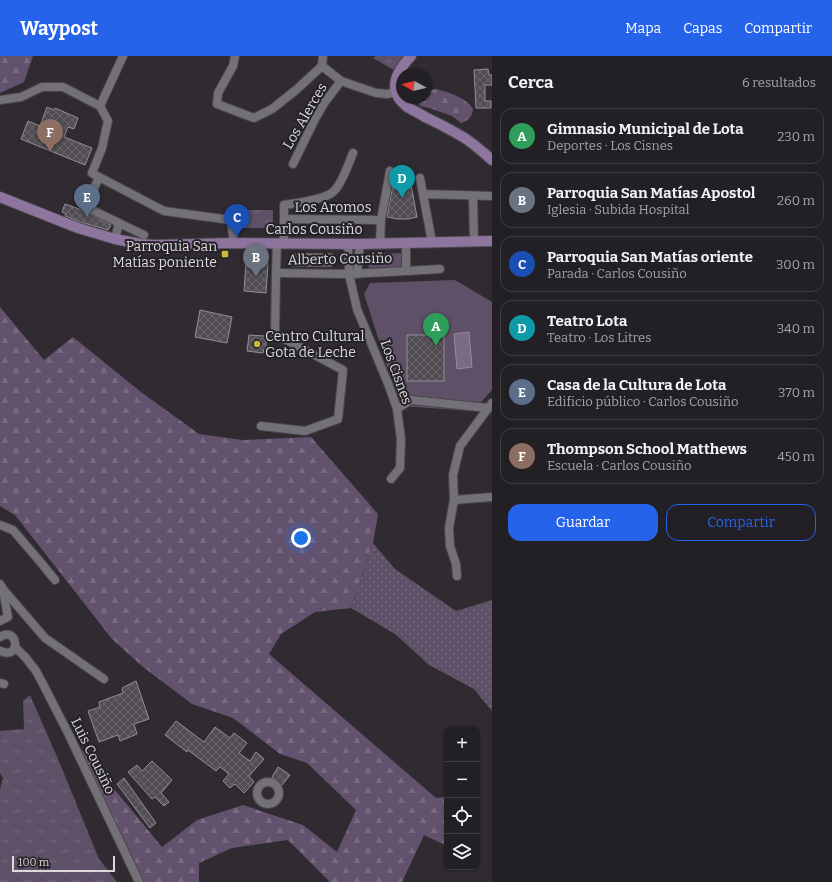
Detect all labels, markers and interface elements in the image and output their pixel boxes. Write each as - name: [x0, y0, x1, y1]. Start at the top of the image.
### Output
- text: Waypost: [20, 17, 98, 40]
- text: Mapa: [625, 20, 661, 37]
- text: Capas: [683, 20, 722, 37]
- text: Compartir: [744, 20, 812, 37]
- north arrow: [396, 68, 432, 104]
- text: Cerca: [508, 72, 553, 93]
- text: 6 resultados: [742, 75, 816, 90]
- street label: Los Alerces: [279, 80, 331, 152]
- pin: F: [37, 119, 63, 152]
- text: Gimnasio Municipal de Lota: [547, 120, 744, 138]
- text: A: [517, 129, 527, 144]
- text: 230 m: [777, 129, 815, 144]
- text: Deportes · Los Cisnes: [547, 138, 673, 153]
- pin: D: [389, 165, 415, 198]
- pin: E: [74, 184, 100, 217]
- text: Parroquia San Matías Apostol: [547, 184, 755, 202]
- text: B: [518, 193, 526, 208]
- text: 260 m: [777, 193, 815, 208]
- street label: Los Aromos: [295, 199, 371, 216]
- text: Iglesia · Subida Hospital: [547, 202, 689, 217]
- pin: C: [224, 204, 250, 237]
- street label: Carlos Cousiño: [265, 221, 363, 238]
- place label: Parroquia San Matías poniente: [112, 238, 217, 271]
- pin: B: [243, 244, 269, 277]
- text: Parroquia San Matías oriente: [547, 248, 753, 266]
- marker: Parroquia San Matías poniente: [220, 249, 230, 259]
- street label: Alberto Cousiño: [288, 250, 392, 268]
- text: C: [518, 257, 526, 272]
- text: 300 m: [776, 257, 815, 272]
- text: Parada · Carlos Cousiño: [547, 266, 687, 281]
- text: Teatro Lota: [547, 312, 627, 330]
- pin: A: [423, 313, 449, 346]
- text: D: [517, 321, 527, 336]
- text: 340 m: [777, 321, 815, 336]
- place label: Centro Cultural Gota de Leche: [265, 328, 364, 361]
- text: Teatro · Los Litres: [547, 330, 651, 345]
- street label: Los Cisnes: [376, 337, 416, 407]
- marker: Centro Cultural Gota de Leche: [252, 339, 262, 349]
- text: Casa de la Cultura de Lota: [547, 376, 726, 394]
- text: E: [518, 385, 526, 400]
- text: 370 m: [778, 385, 815, 400]
- text: Edificio público · Carlos Cousiño: [547, 394, 738, 409]
- text: Thompson School Matthews: [547, 440, 747, 458]
- text: F: [518, 449, 526, 464]
- text: 450 m: [777, 449, 815, 464]
- text: Escuela · Carlos Cousiño: [547, 458, 691, 473]
- button: Guardar: [508, 504, 658, 541]
- button: Compartir: [666, 504, 816, 541]
- your location: [291, 528, 311, 548]
- street label: Luis Cousiño: [67, 715, 119, 797]
- map controls: [444, 726, 480, 870]
- button: +: [444, 726, 480, 762]
- button: −: [444, 762, 480, 798]
- button: locate: [444, 798, 480, 834]
- button: layers: [444, 834, 480, 870]
- scale bar: [12, 854, 115, 873]
- text: 100 m: [18, 856, 49, 869]

